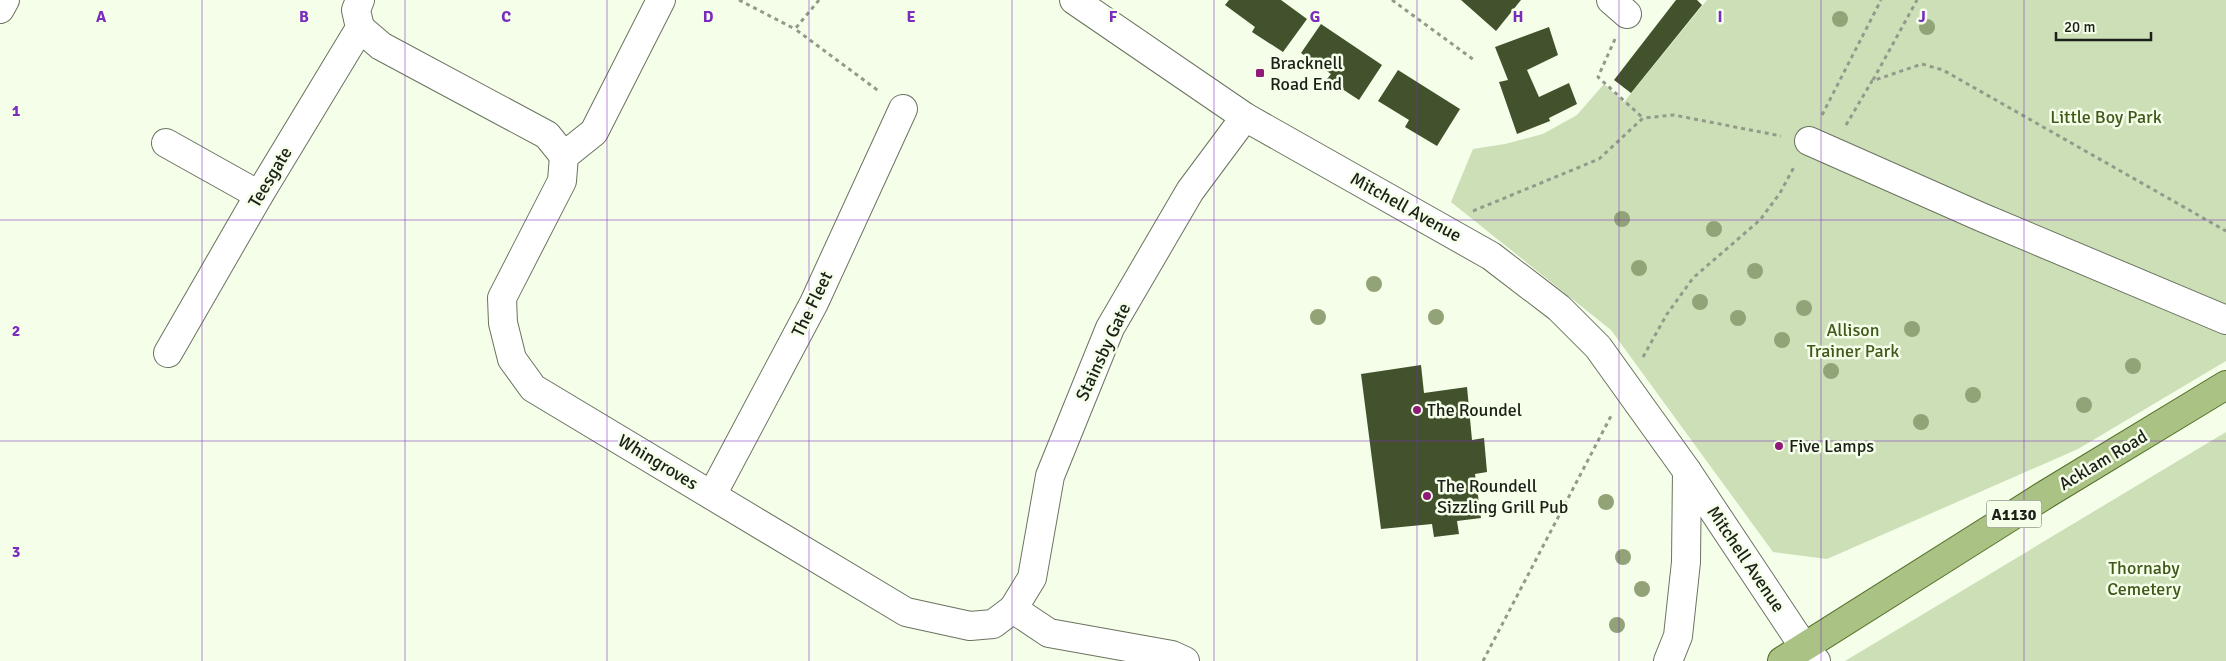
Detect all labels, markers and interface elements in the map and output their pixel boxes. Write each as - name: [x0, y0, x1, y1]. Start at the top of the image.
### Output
- text: A: [96, 7, 107, 27]
- text: B: [299, 7, 309, 27]
- text: C: [501, 7, 511, 27]
- text: D: [703, 7, 714, 27]
- text: E: [906, 7, 916, 27]
- text: F: [1109, 7, 1118, 27]
- text: G: [1310, 7, 1320, 27]
- text: H: [1513, 7, 1523, 27]
- text: I: [1717, 7, 1723, 27]
- text: J: [1918, 7, 1926, 27]
- scale bar: [2056, 10, 2151, 42]
- text: 20 m: [2064, 18, 2095, 36]
- place label: Bracknell Road End: [1270, 52, 1343, 95]
- marker: Bracknell Road End: [1254, 67, 1266, 79]
- text: 1: [12, 101, 21, 121]
- park label: Little Boy Park: [2050, 106, 2162, 128]
- street label: Teesgate: [243, 143, 297, 211]
- street label: Mitchell Avenue: [1347, 167, 1465, 247]
- street label: The Fleet: [787, 268, 837, 340]
- street label: Stainsby Gate: [1071, 300, 1135, 404]
- park label: Allison Trainer Park: [1807, 319, 1899, 362]
- text: 2: [12, 321, 20, 341]
- place label: The Roundel: [1427, 399, 1522, 421]
- marker: The Roundel: [1411, 404, 1423, 416]
- street label: Acklam Road: [2055, 425, 2151, 495]
- street label: Whingroves: [614, 429, 702, 495]
- place label: Five Lamps: [1789, 435, 1874, 457]
- marker: Five Lamps: [1773, 440, 1785, 452]
- place label: The Roundell Sizzling Grill Pub: [1437, 475, 1568, 518]
- marker: The Roundell Sizzling Grill Pub: [1421, 490, 1433, 502]
- road number: A1130: [1986, 500, 2042, 528]
- street label: Mitchell Avenue: [1702, 502, 1790, 616]
- text: 3: [12, 542, 20, 562]
- park label: Thornaby Cemetery: [2107, 557, 2181, 600]

